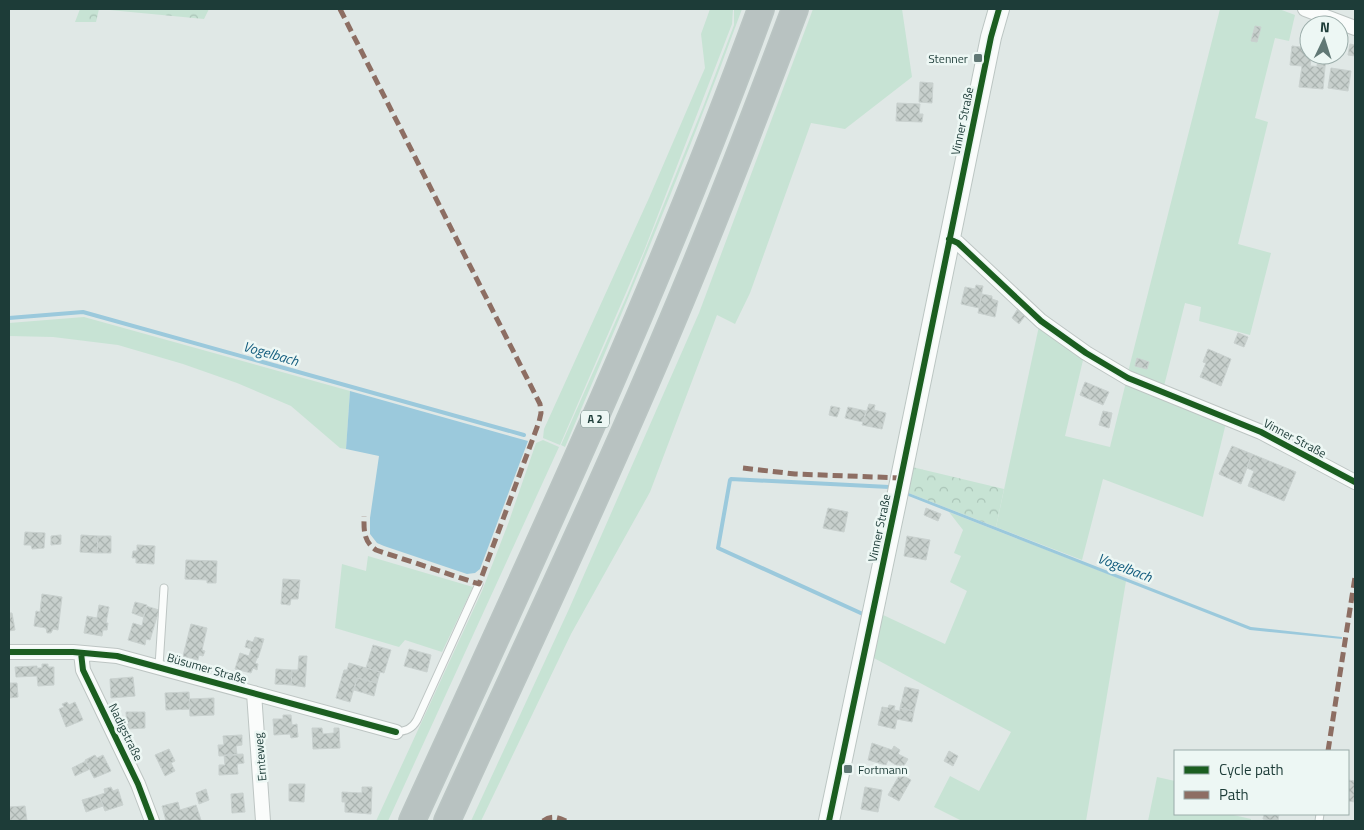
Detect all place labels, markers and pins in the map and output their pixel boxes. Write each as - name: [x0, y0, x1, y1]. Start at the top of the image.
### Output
- place label: Stenner: [928, 49, 968, 68]
- marker: Stenner: [972, 52, 984, 64]
- place label: Fortmann: [858, 760, 908, 779]
- marker: Fortmann: [842, 763, 854, 775]

